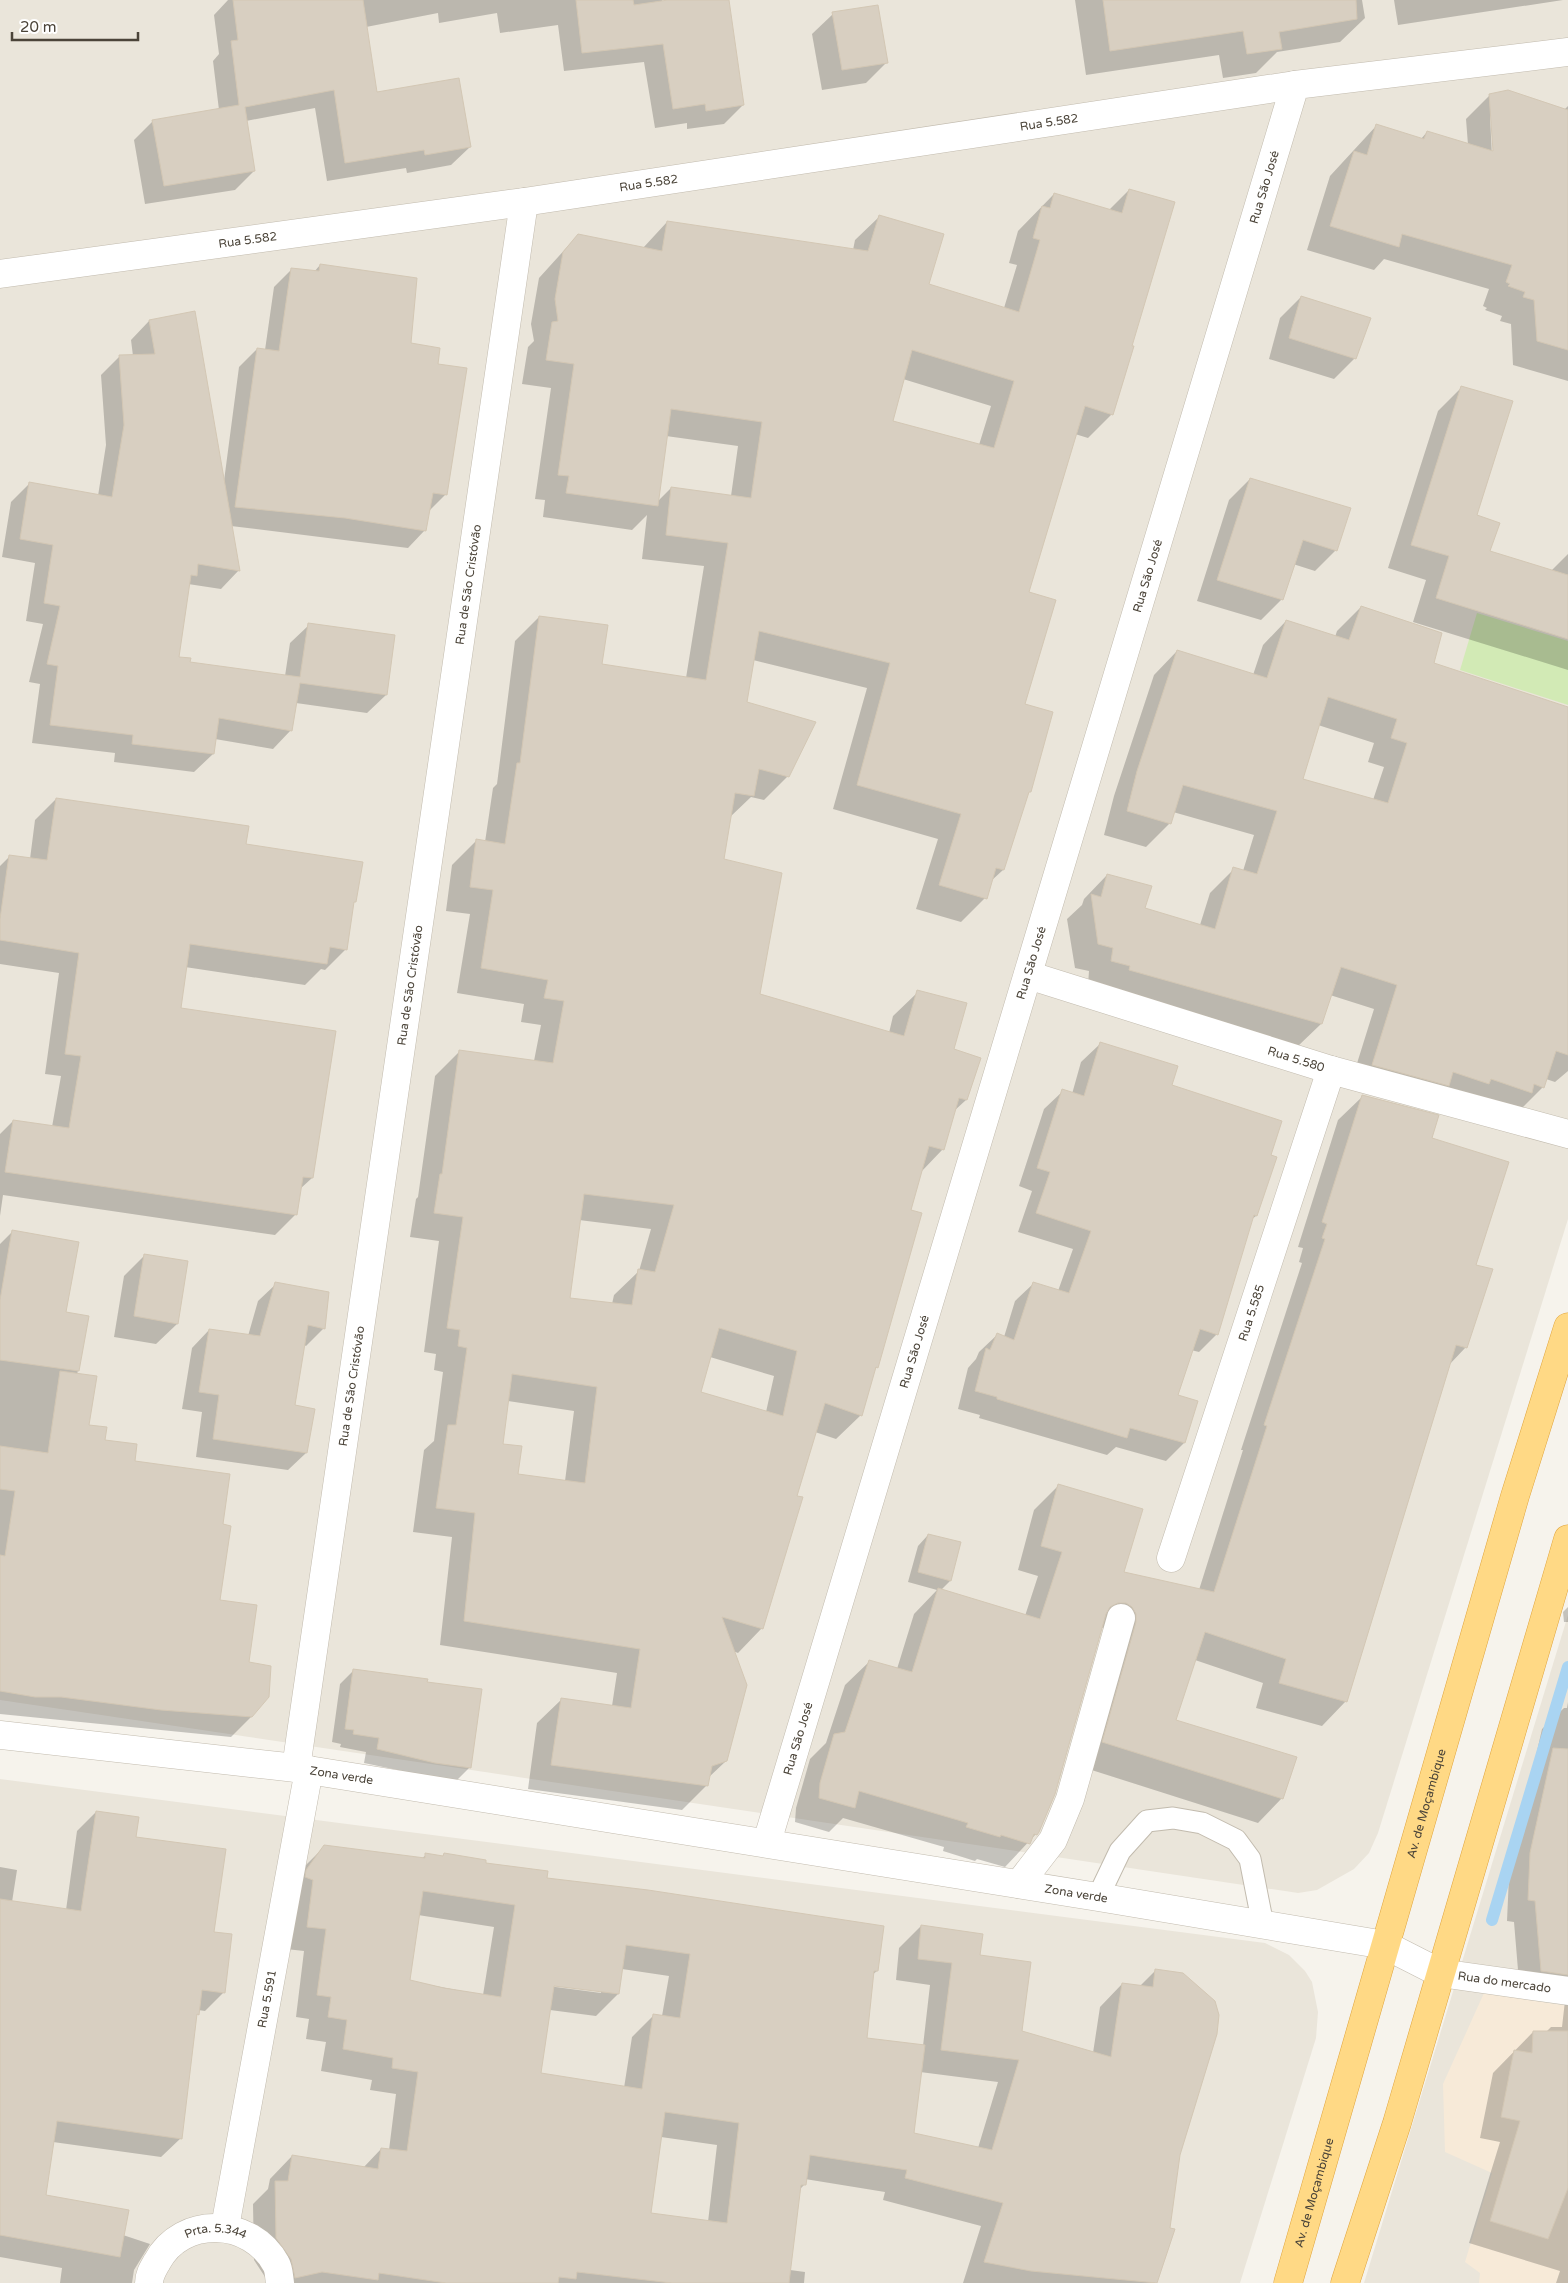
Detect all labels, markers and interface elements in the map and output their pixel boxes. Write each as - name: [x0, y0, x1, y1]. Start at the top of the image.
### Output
- scale bar: [12, 10, 139, 42]
- text: 20 m: [20, 18, 57, 36]
- street label: Rua 5.582: [1019, 111, 1079, 134]
- street label: Rua São José: [1247, 149, 1282, 225]
- street label: Rua 5.582: [618, 172, 679, 194]
- street label: Rua 5.582: [218, 229, 278, 251]
- street label: Rua de São Cristóvão: [453, 523, 484, 646]
- street label: Rua São José: [1130, 537, 1165, 614]
- street label: Rua de São Cristóvão: [394, 924, 426, 1046]
- street label: Rua São José: [1014, 924, 1049, 1001]
- street label: Rua 5.580: [1266, 1044, 1327, 1075]
- street label: Rua 5.585: [1236, 1283, 1267, 1343]
- street label: Rua São José: [897, 1313, 932, 1390]
- street label: Rua de São Cristóvão: [336, 1325, 367, 1447]
- street label: Rua São José: [780, 1700, 816, 1777]
- street label: Av. de Moçambique: [1404, 1747, 1449, 1860]
- street label: Zona verde: [309, 1763, 374, 1787]
- street label: Zona verde: [1043, 1881, 1109, 1906]
- street label: Rua 5.591: [255, 1969, 279, 2029]
- street label: Rua do mercado: [1457, 1969, 1552, 1996]
- street label: Av. de Moçambique: [1292, 2136, 1337, 2249]
- street label: Prta. 5.344: [182, 2221, 249, 2242]

